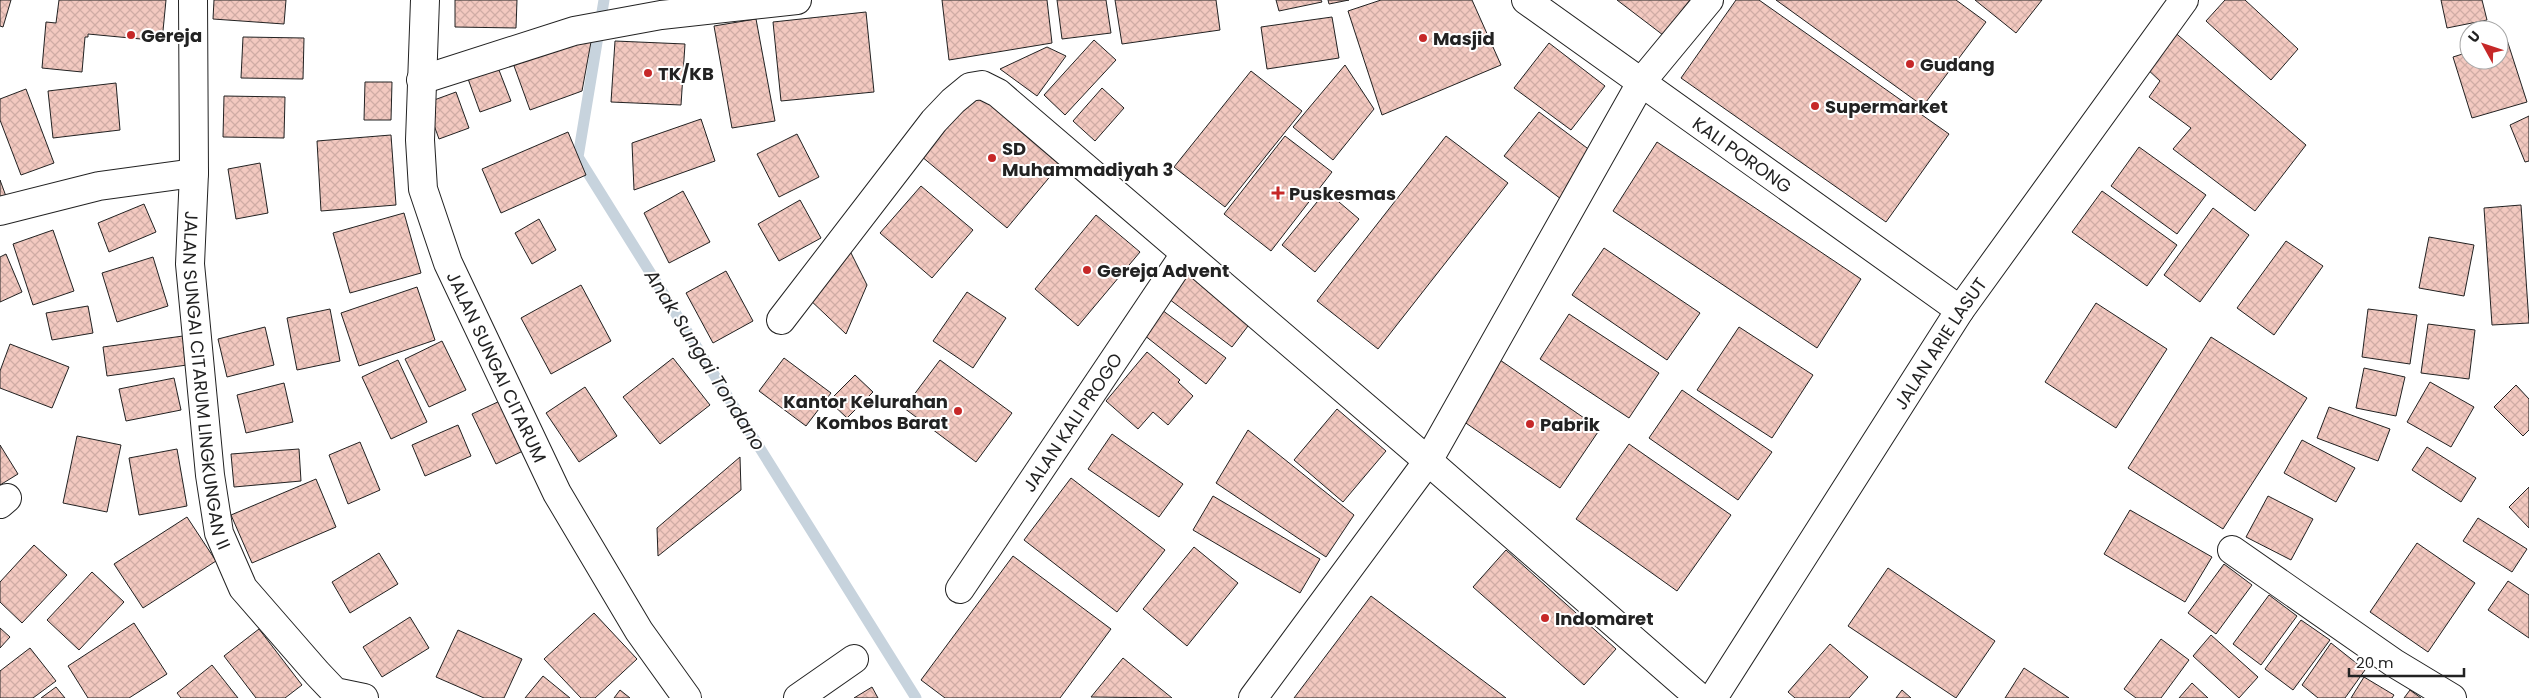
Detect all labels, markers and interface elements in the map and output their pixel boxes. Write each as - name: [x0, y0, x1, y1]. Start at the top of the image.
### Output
- north arrow: [2459, 20, 2509, 70]
- place label: Gereja: [141, 23, 202, 48]
- place label: Masjid: [1433, 26, 1495, 51]
- text: U: [2463, 26, 2485, 47]
- marker: Gereja: [125, 29, 137, 41]
- marker: Masjid: [1417, 32, 1429, 44]
- place label: Gudang: [1920, 52, 1995, 77]
- marker: Gudang: [1904, 58, 1916, 70]
- place label: TK/KB: [658, 61, 714, 86]
- marker: TK/KB: [642, 67, 654, 79]
- place label: Supermarket: [1825, 94, 1948, 119]
- marker: Supermarket: [1809, 100, 1821, 112]
- street label: KALI PORONG: [1688, 111, 1797, 199]
- place label: SD Muhammadiyah 3: [1002, 136, 1173, 182]
- marker: SD Muhammadiyah 3: [986, 152, 998, 164]
- place label: Puskesmas: [1289, 181, 1396, 206]
- marker: Puskesmas: [1271, 186, 1285, 200]
- street label: JALAN SUNGAI CITARUM LINGKUNGAN II: [177, 210, 237, 553]
- place label: Gereja Advent: [1097, 258, 1229, 283]
- water label: Anak Sungai Tondano: [638, 263, 772, 456]
- marker: Gereja Advent: [1081, 264, 1093, 276]
- street label: JALAN SUNGAI CITARUM: [441, 267, 553, 466]
- street label: JALAN ARIE LASUT: [1887, 272, 1992, 414]
- street label: JALAN KALI PROGO: [1016, 348, 1128, 497]
- place label: Kantor Kelurahan Kombos Barat: [783, 389, 948, 435]
- marker: Kantor Kelurahan Kombos Barat: [952, 405, 964, 417]
- place label: Pabrik: [1540, 412, 1601, 437]
- marker: Pabrik: [1524, 418, 1536, 430]
- place label: Indomaret: [1555, 606, 1654, 631]
- marker: Indomaret: [1539, 612, 1551, 624]
- scale bar: [2349, 646, 2464, 678]
- text: 20 m: [2356, 652, 2394, 673]

